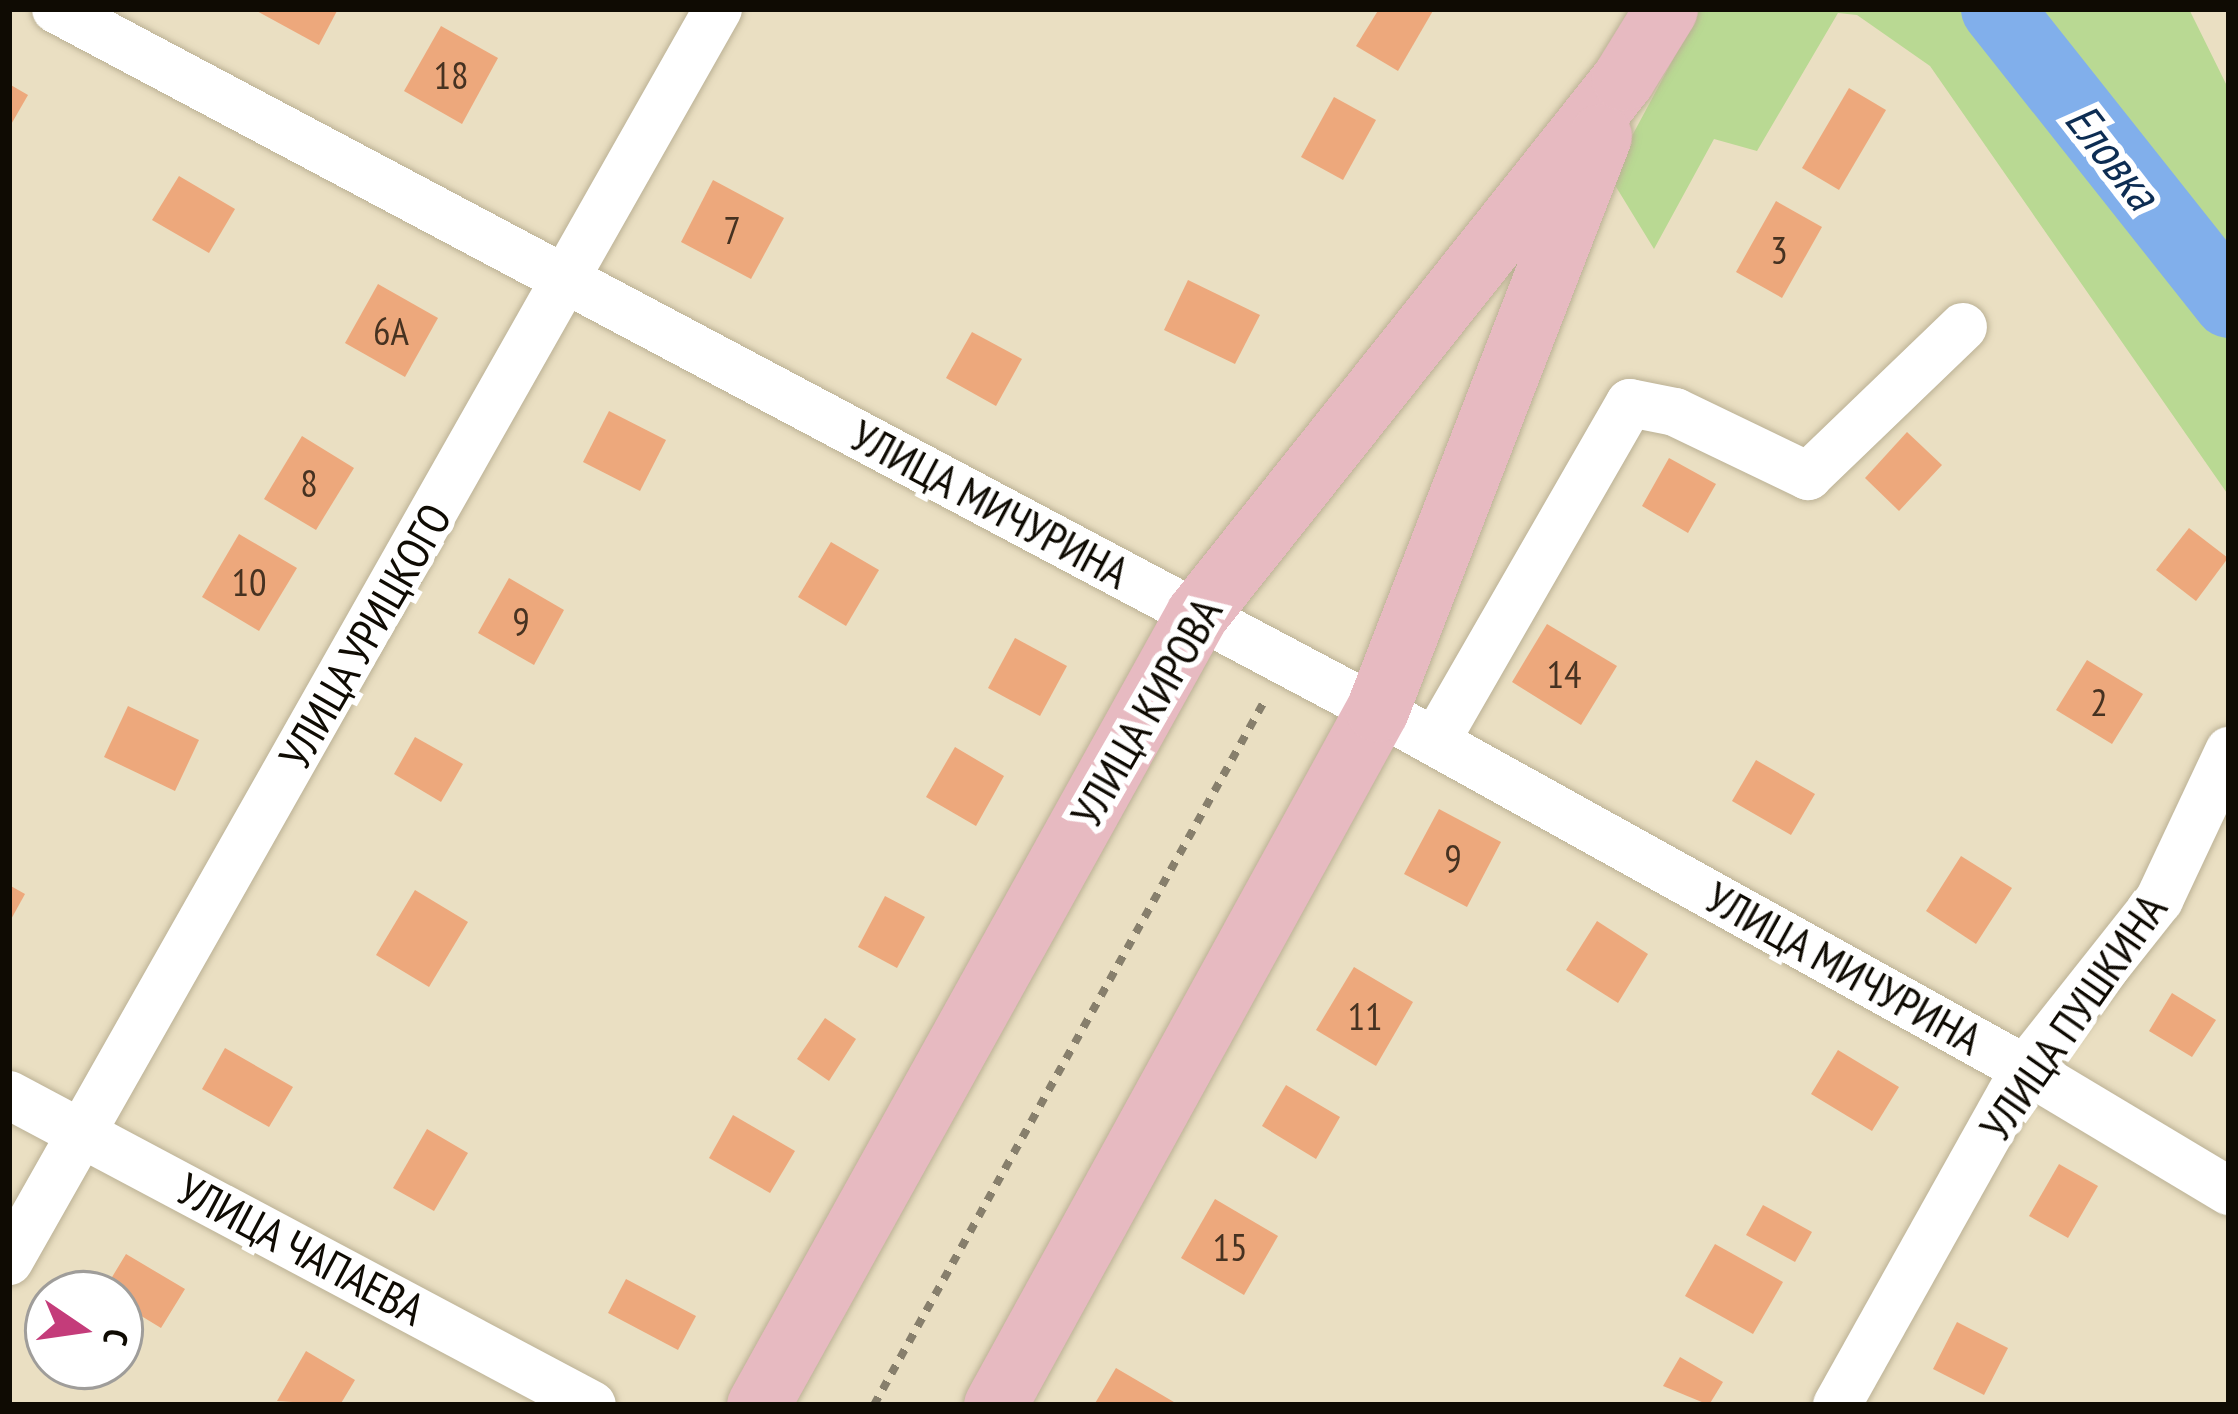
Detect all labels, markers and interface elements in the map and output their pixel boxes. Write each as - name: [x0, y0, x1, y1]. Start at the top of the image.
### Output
- house number: 18: [433, 52, 469, 98]
- water label: Еловка: [2054, 92, 2172, 220]
- house number: 7: [723, 207, 741, 253]
- house number: 3: [1770, 227, 1788, 273]
- house number: 6А: [373, 308, 409, 354]
- street label: УЛИЦА МИЧУРИНА: [841, 408, 1139, 600]
- house number: 8: [300, 460, 318, 506]
- street label: УЛИЦА УРИЦКОГО: [267, 493, 463, 779]
- house number: 10: [231, 559, 267, 605]
- street label: УЛИЦА КИРОВА: [1059, 588, 1233, 836]
- house number: 9: [512, 598, 530, 644]
- house number: 14: [1546, 651, 1582, 697]
- house number: 2: [2090, 679, 2108, 725]
- house number: 9: [1444, 835, 1462, 881]
- street label: УЛИЦА МИЧУРИНА: [1696, 870, 1992, 1066]
- street label: УЛИЦА ПУШКИНА: [1968, 883, 2178, 1151]
- house number: 11: [1347, 993, 1383, 1039]
- street label: УЛИЦА ЧАПАЕВА: [168, 1161, 434, 1337]
- house number: 15: [1212, 1224, 1248, 1270]
- north arrow: [24, 1270, 144, 1390]
- text: С: [94, 1325, 139, 1350]

